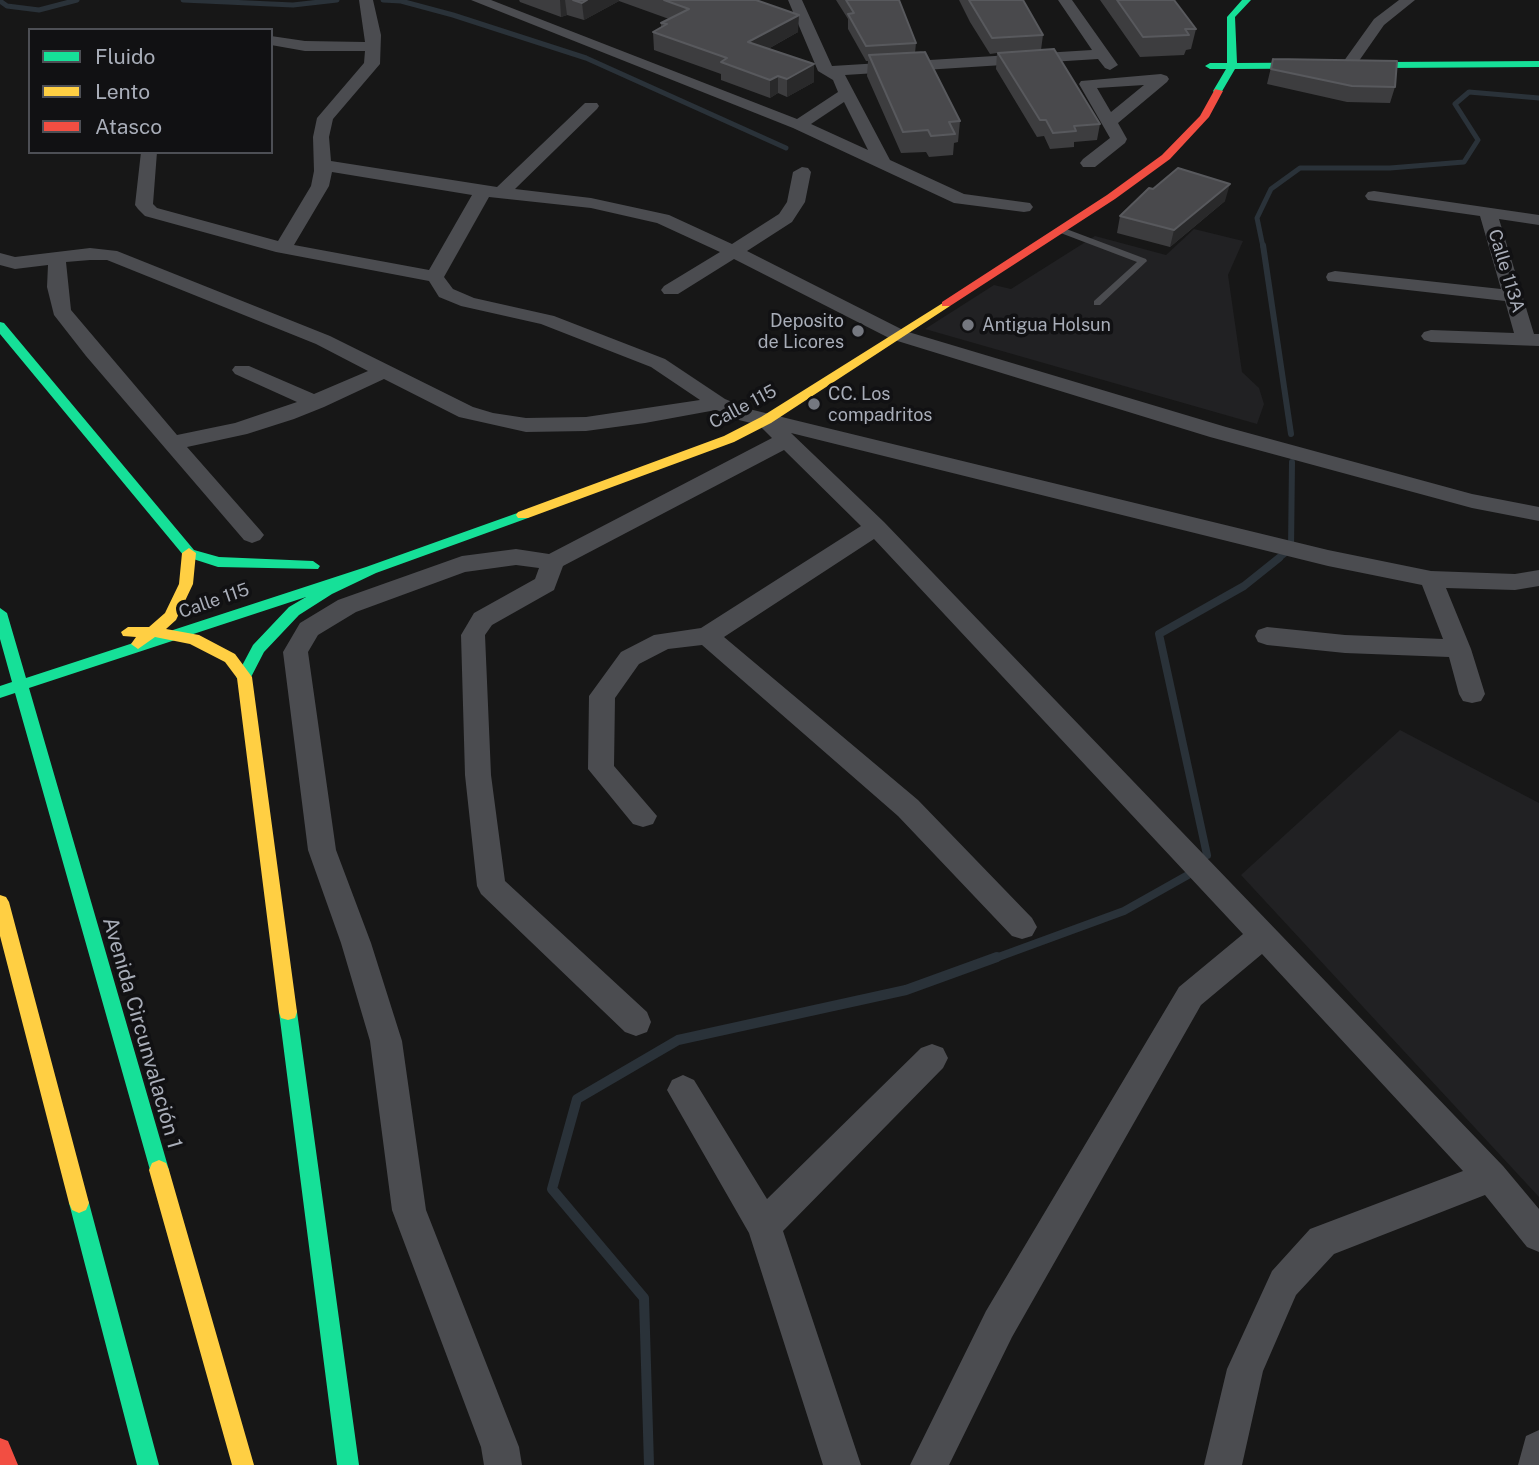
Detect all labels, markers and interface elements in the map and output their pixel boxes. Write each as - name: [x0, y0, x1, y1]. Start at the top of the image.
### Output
- legend: [28, 28, 273, 154]
- text: Fluido: [95, 44, 155, 69]
- text: Lento: [95, 79, 150, 104]
- text: Atasco: [95, 114, 162, 139]
- street label: Calle 113A: [1483, 227, 1529, 315]
- place label: Deposito de Licores: [758, 310, 844, 352]
- place label: Antigua Holsun: [982, 314, 1111, 336]
- marker: Antigua Holsun: [960, 317, 976, 333]
- marker: Deposito de Licores: [850, 323, 866, 339]
- street label: Calle 115: [706, 380, 780, 434]
- place label: CC. Los compadritos: [828, 383, 932, 426]
- marker: CC. Los compadritos: [806, 396, 822, 412]
- street label: Calle 115: [176, 579, 252, 623]
- street label: Avenida Circunvalación 1: [97, 914, 187, 1152]

